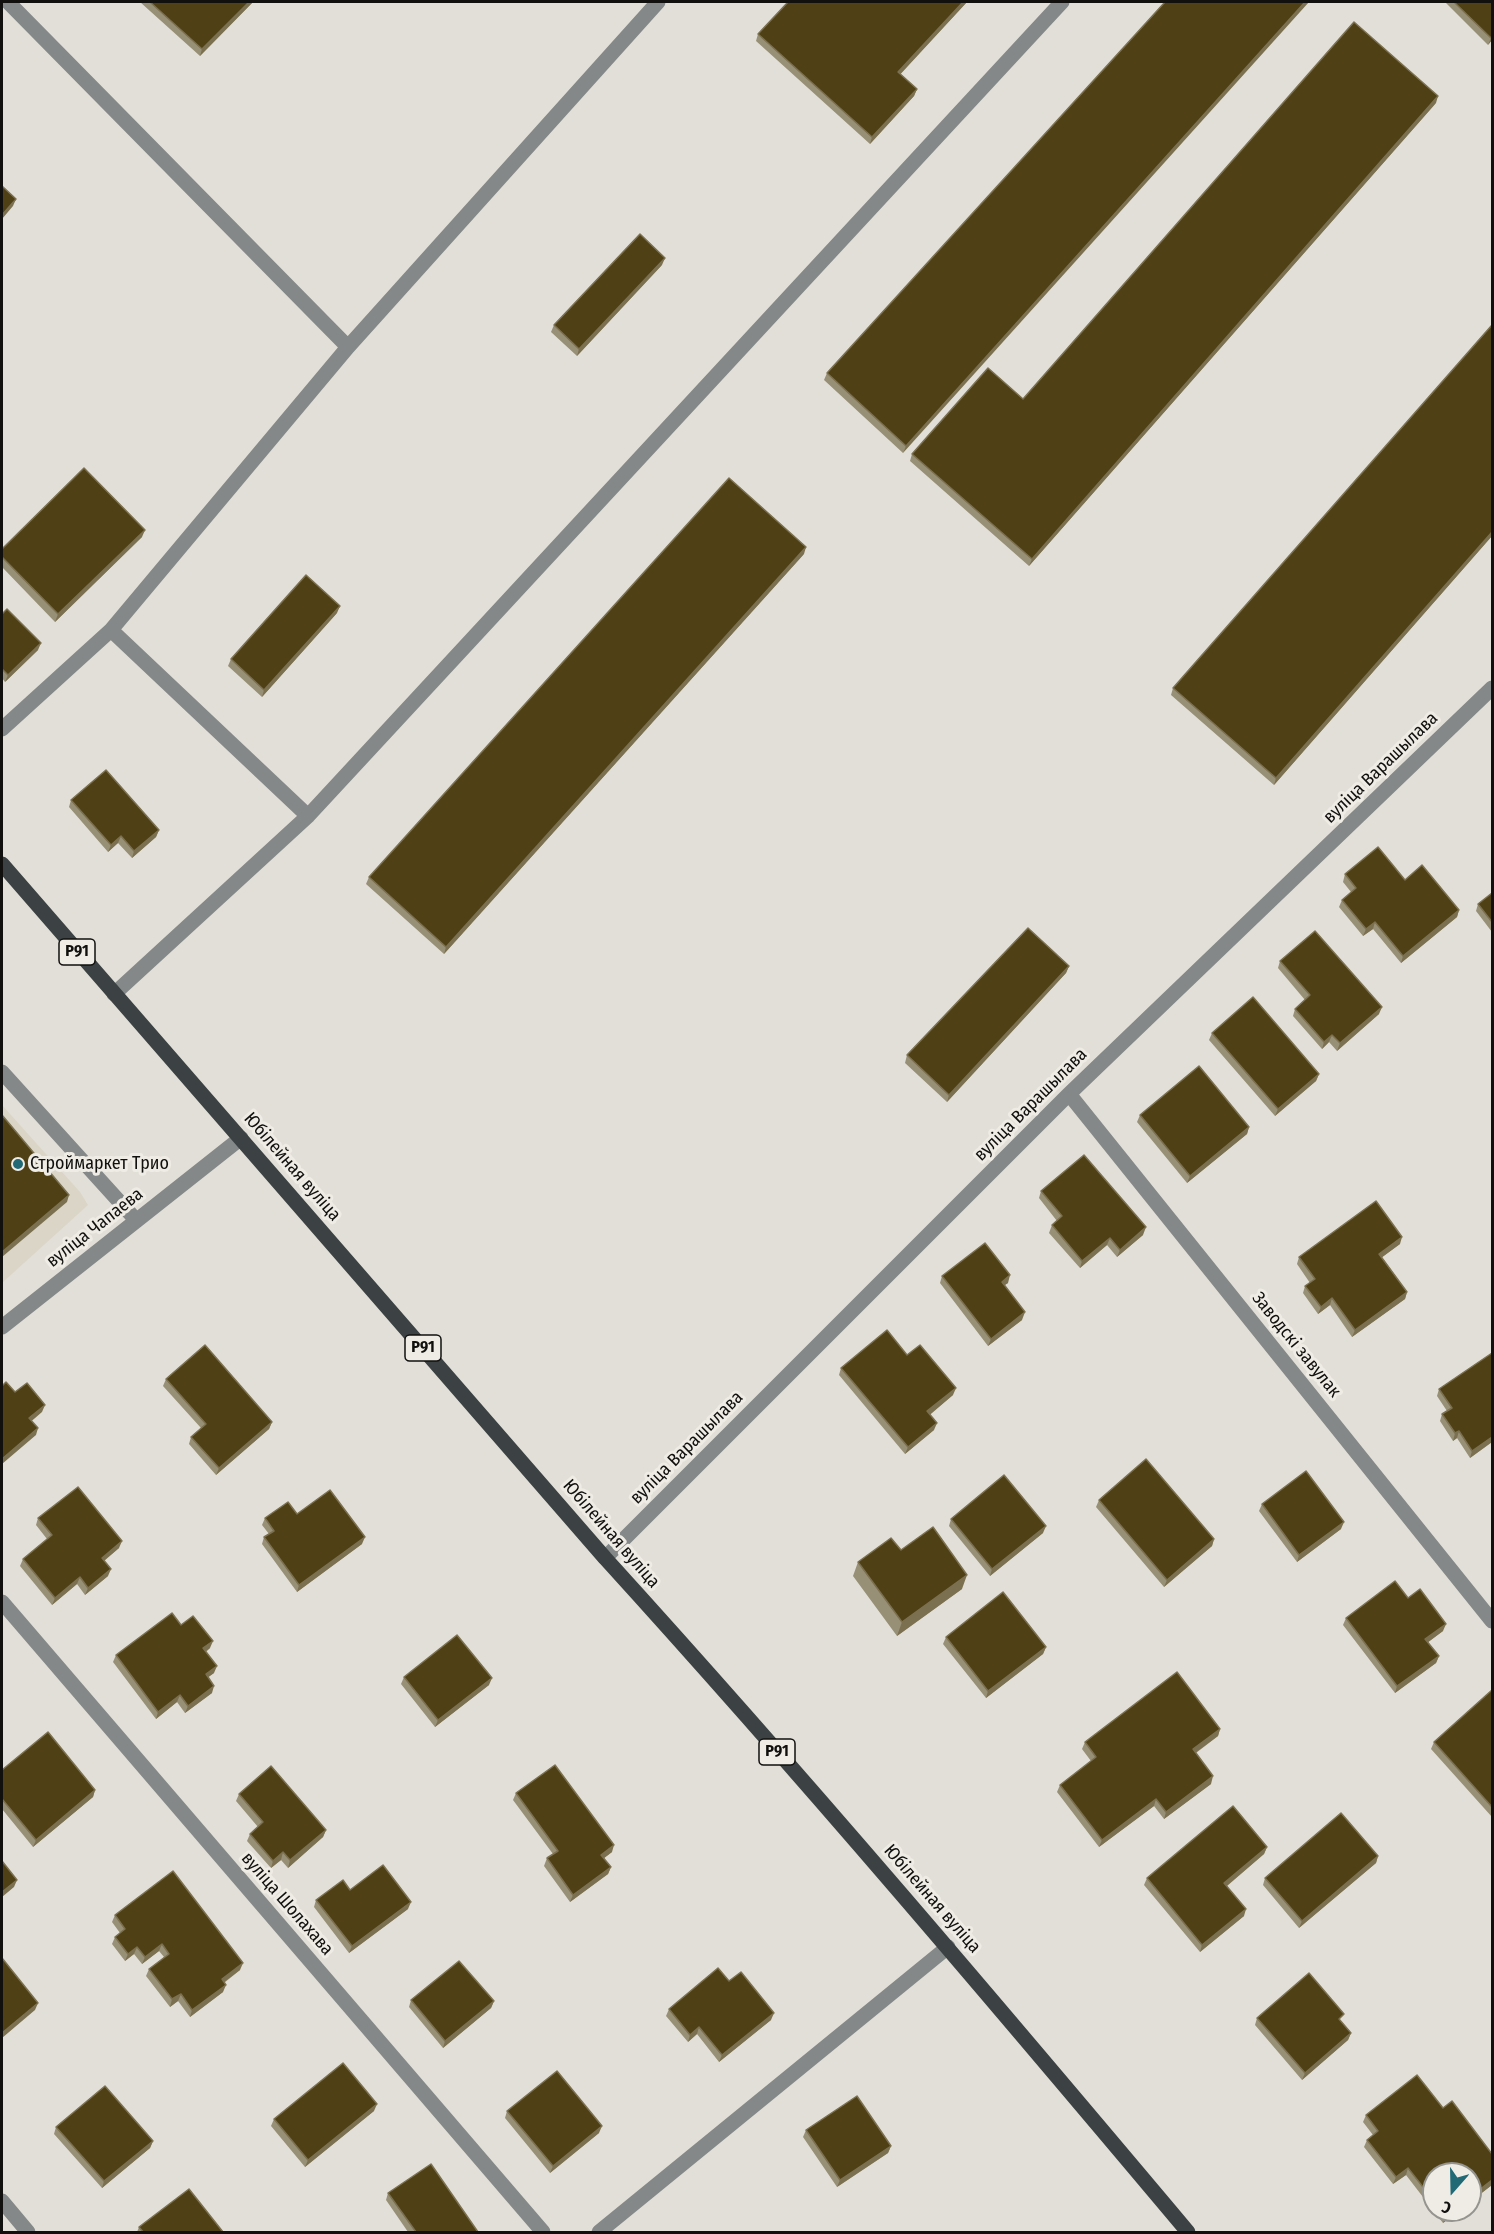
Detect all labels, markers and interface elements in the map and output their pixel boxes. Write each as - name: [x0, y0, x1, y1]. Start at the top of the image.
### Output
- street label: вуліца Варашылава: [1319, 708, 1443, 828]
- road number: Р91: [59, 939, 95, 965]
- street label: вуліца Варашылава: [970, 1044, 1092, 1166]
- street label: Юбілейная вуліца: [239, 1108, 345, 1226]
- place label: Строймаркет Трио: [30, 1153, 169, 1175]
- marker: Строймаркет Трио: [11, 1157, 25, 1171]
- street label: вуліца Чапаева: [42, 1184, 148, 1272]
- street label: Заводскі завулак: [1247, 1288, 1345, 1402]
- road number: Р91: [405, 1335, 441, 1361]
- street label: вуліца Варашылава: [626, 1387, 748, 1509]
- street label: Юбілейная вуліца: [558, 1475, 664, 1593]
- road number: Р91: [759, 1739, 795, 1765]
- street label: Юбілейная вуліца: [879, 1840, 985, 1958]
- street label: вуліца Шолахава: [236, 1848, 338, 1960]
- north arrow: [1422, 2162, 1482, 2222]
- text: С: [1439, 2197, 1454, 2218]

